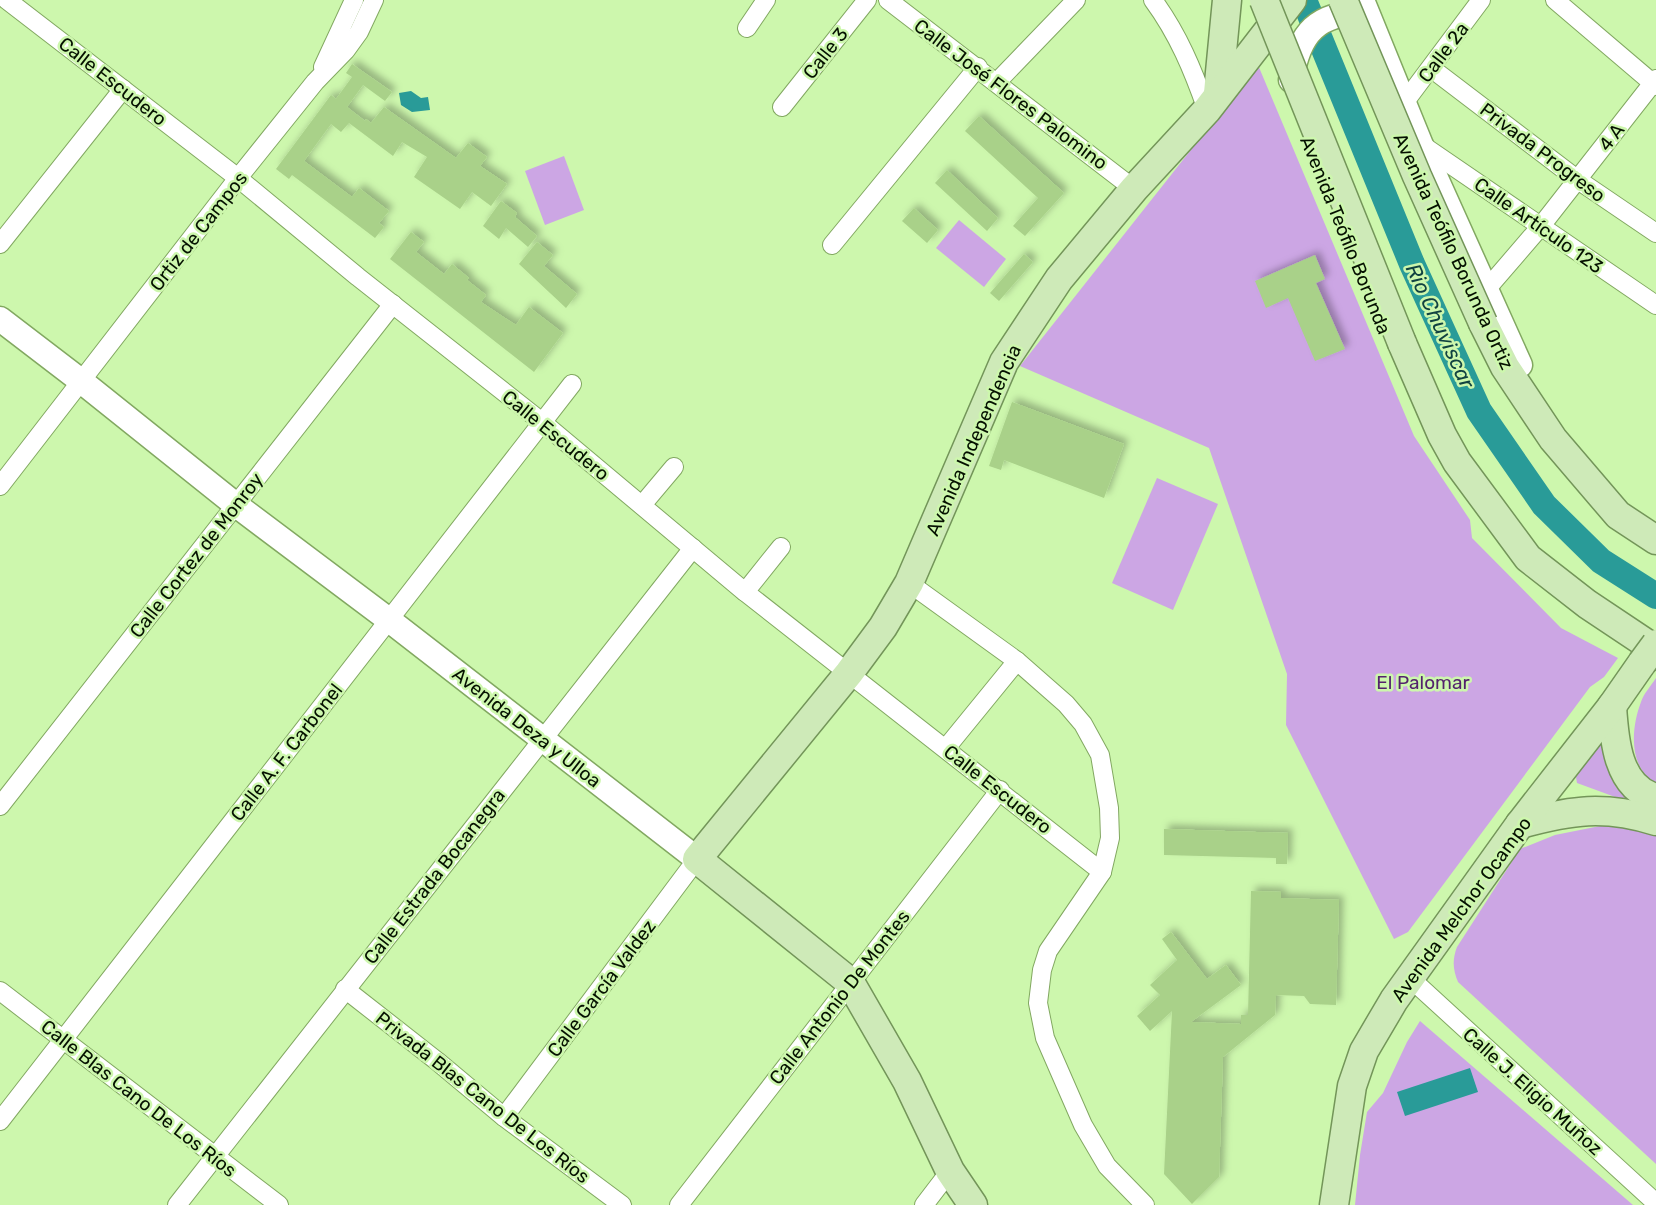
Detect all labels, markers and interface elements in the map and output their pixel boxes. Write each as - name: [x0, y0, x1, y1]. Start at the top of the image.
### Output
- street label: Calle José Flores Palomino: [909, 14, 1112, 175]
- street label: Calle 2a: [1413, 18, 1473, 87]
- street label: Calle 3: [798, 23, 853, 84]
- street label: Calle Escudero: [54, 32, 171, 131]
- street label: Privada Progreso: [1476, 98, 1610, 207]
- street label: 4 A: [1594, 119, 1629, 156]
- street label: Avenida Teófilo Borunda Ortiz: [1389, 129, 1519, 373]
- street label: Avenida Teófilo Borunda: [1295, 133, 1396, 338]
- street label: Ortiz de Campos: [145, 167, 252, 296]
- street label: Calle Artículo 123: [1470, 172, 1608, 278]
- water label: Rio Chuviscar: [1401, 259, 1481, 393]
- street label: Avenida Independencia: [921, 341, 1026, 539]
- street label: Calle Escudero: [498, 385, 614, 485]
- street label: Calle Cortez de Monroy: [125, 468, 268, 642]
- street label: Avenida Deza y Ulloa: [448, 662, 606, 793]
- park label: El Palomar: [1376, 671, 1470, 694]
- street label: Calle A. F. Carbonel: [226, 679, 347, 826]
- street label: Calle Escudero: [939, 740, 1056, 839]
- street label: Calle Estrada Bocanegra: [359, 784, 510, 968]
- street label: Avenida Melchor Ocampo: [1386, 812, 1536, 1006]
- street label: Calle Antonio De Montes: [764, 906, 915, 1089]
- street label: Calle García Valdez: [542, 915, 661, 1061]
- street label: Privada Blas Cano De Los Ríos: [371, 1007, 594, 1188]
- street label: Calle Blas Cano De Los Ríos: [36, 1015, 241, 1182]
- street label: Calle J. Eligio Muñoz: [1458, 1023, 1607, 1160]

